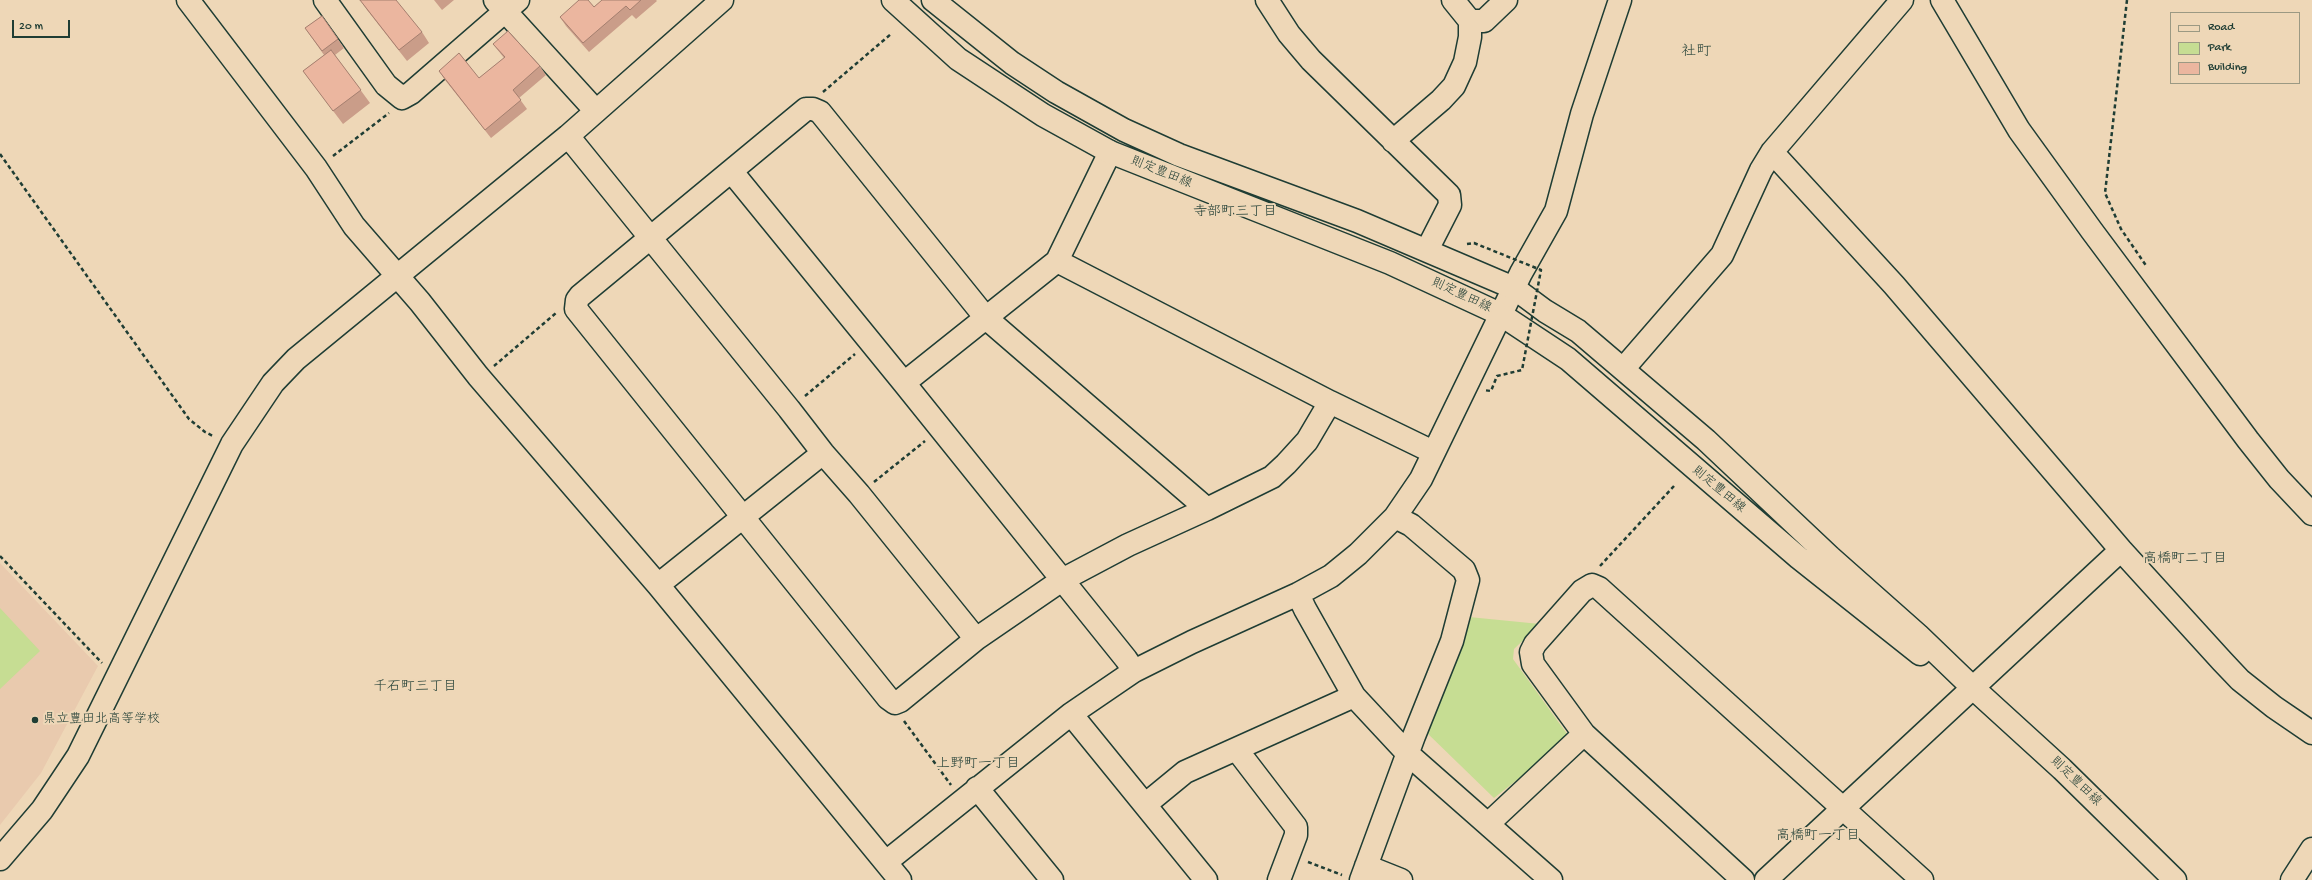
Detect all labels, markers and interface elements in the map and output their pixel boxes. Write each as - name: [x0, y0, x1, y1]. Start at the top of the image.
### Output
- scale bar: [14, 12, 72, 38]
- legend: [2170, 12, 2300, 84]
- text: 20 m: [19, 20, 43, 34]
- text: Road: [2208, 21, 2234, 35]
- text: Park: [2208, 41, 2231, 55]
- district label: 社町: [1681, 44, 1711, 62]
- text: Building: [2208, 61, 2247, 75]
- street label: 則定豊田線: [1128, 154, 1194, 192]
- district label: 寺部町三丁目: [1193, 205, 1277, 221]
- street label: 則定豊田線: [1428, 275, 1494, 317]
- street label: 則定豊田線: [1688, 463, 1748, 517]
- district label: 高橋町二丁目: [2143, 552, 2227, 568]
- district label: 千石町三丁目: [373, 680, 457, 696]
- place label: 県立豊田北高等学校: [43, 712, 160, 728]
- marker: 県立豊田北高等学校: [30, 715, 40, 725]
- street label: 則定豊田線: [2046, 754, 2104, 810]
- district label: 上野町一丁目: [936, 757, 1020, 773]
- district label: 高橋町一丁目: [1776, 829, 1860, 845]

